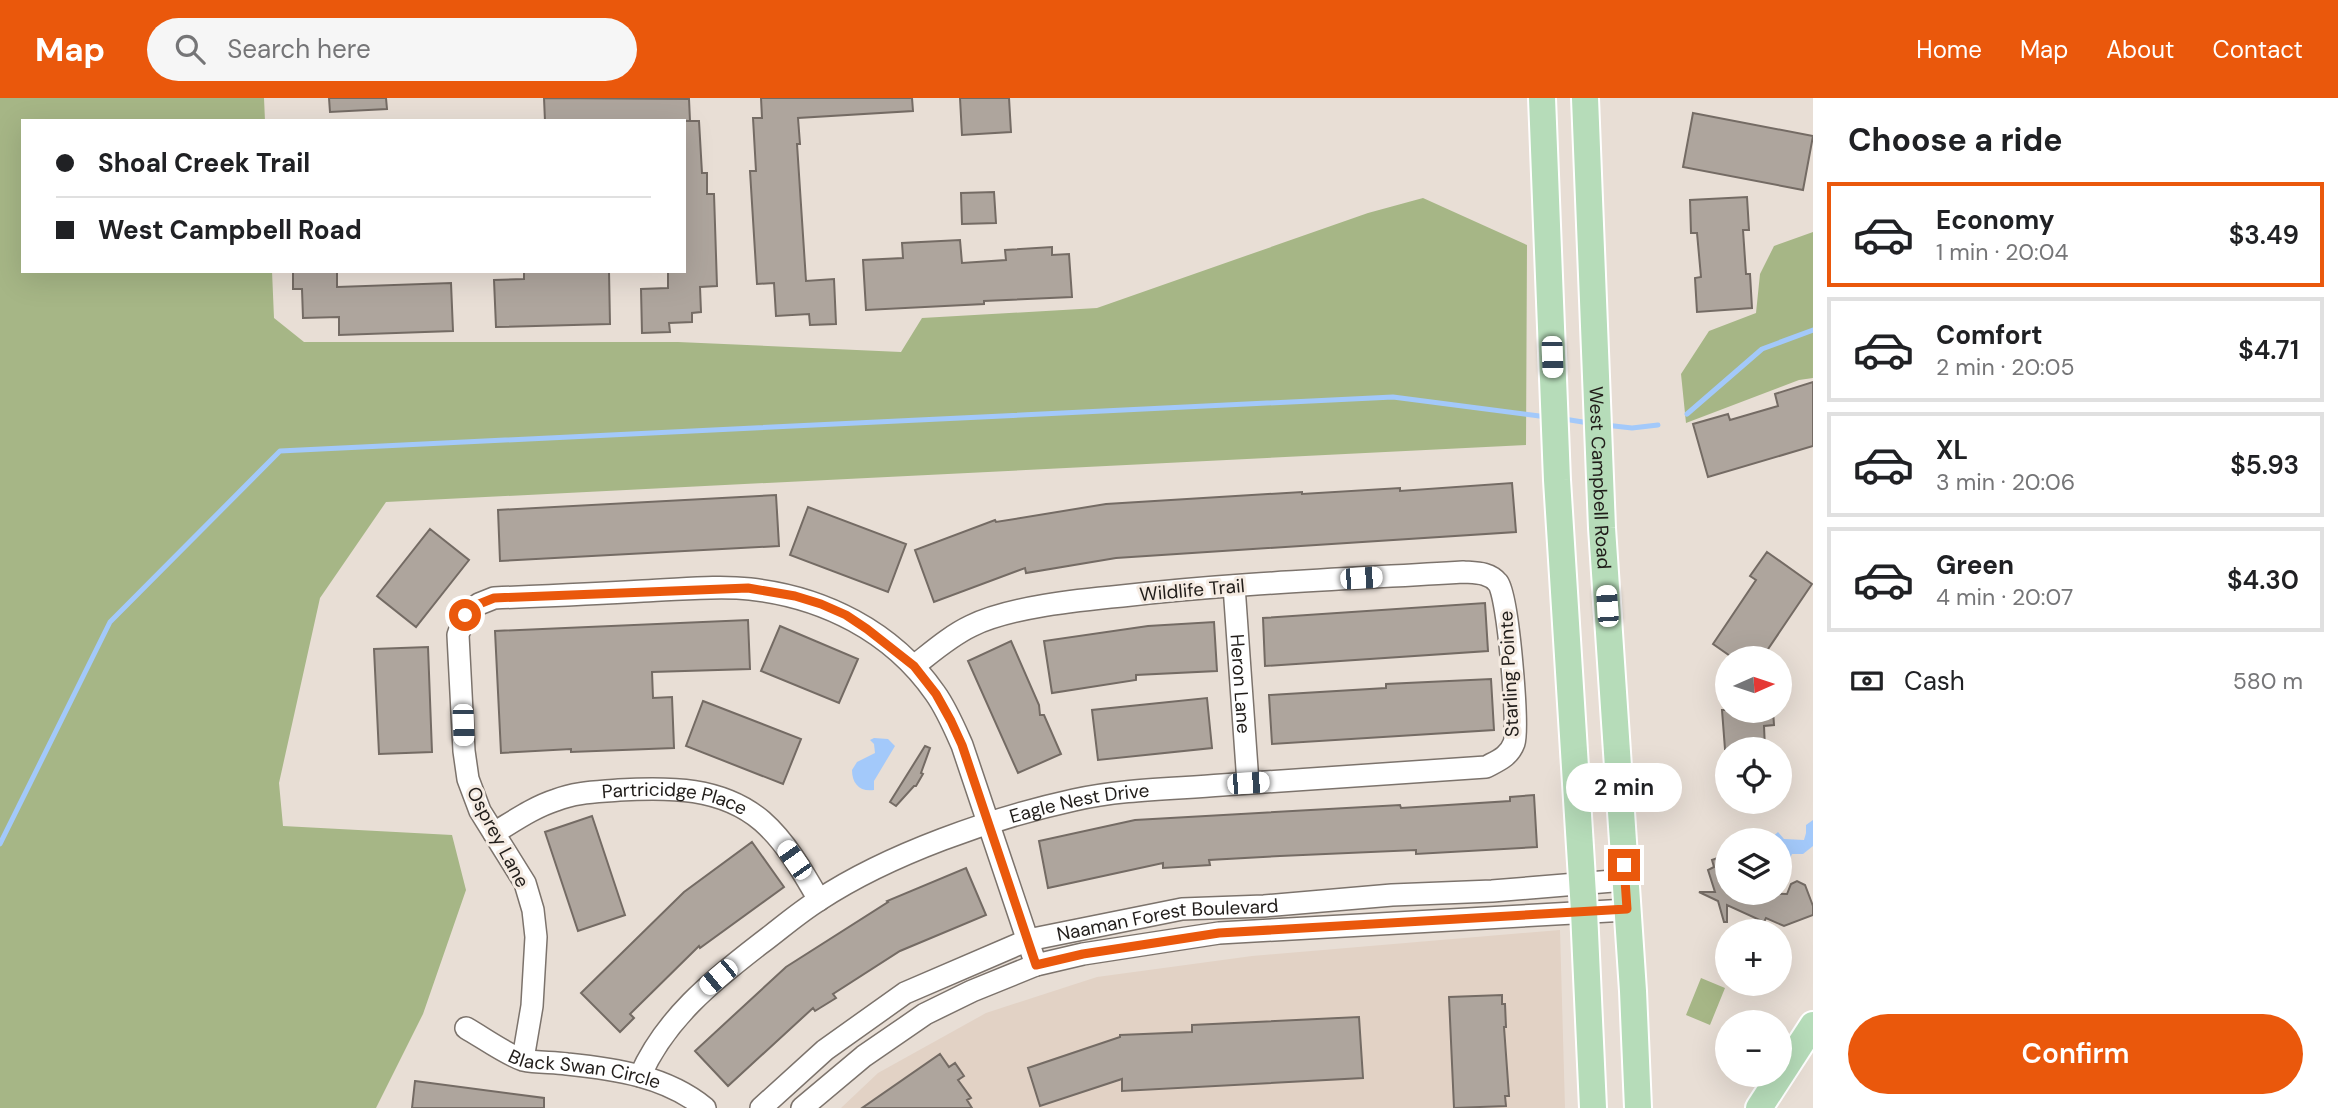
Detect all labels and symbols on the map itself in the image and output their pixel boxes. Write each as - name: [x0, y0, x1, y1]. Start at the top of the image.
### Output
- car: [1541, 336, 1564, 378]
- street label: West Campbell Road: [1584, 386, 1617, 570]
- car: [1340, 566, 1383, 590]
- street label: Wildlife Trail: [1138, 573, 1246, 607]
- car: [1596, 584, 1619, 628]
- route start: [449, 599, 481, 631]
- street label: Starling Pointe: [1493, 610, 1525, 738]
- street label: Heron Lane: [1225, 633, 1257, 734]
- north arrow: [1715, 646, 1792, 723]
- car: [452, 704, 475, 746]
- callout: 2 min: [1566, 764, 1682, 812]
- car: [1227, 771, 1270, 795]
- street label: Partricidge Place: [601, 776, 752, 820]
- street label: Eagle Nest Drive: [1006, 777, 1150, 829]
- street label: Osprey Lane: [461, 782, 535, 892]
- car: [774, 837, 815, 883]
- route end: [1608, 849, 1640, 881]
- street label: Naaman Forest Boulevard: [1054, 892, 1279, 946]
- car: [696, 955, 741, 999]
- street label: Black Swan Circle: [505, 1043, 664, 1094]

